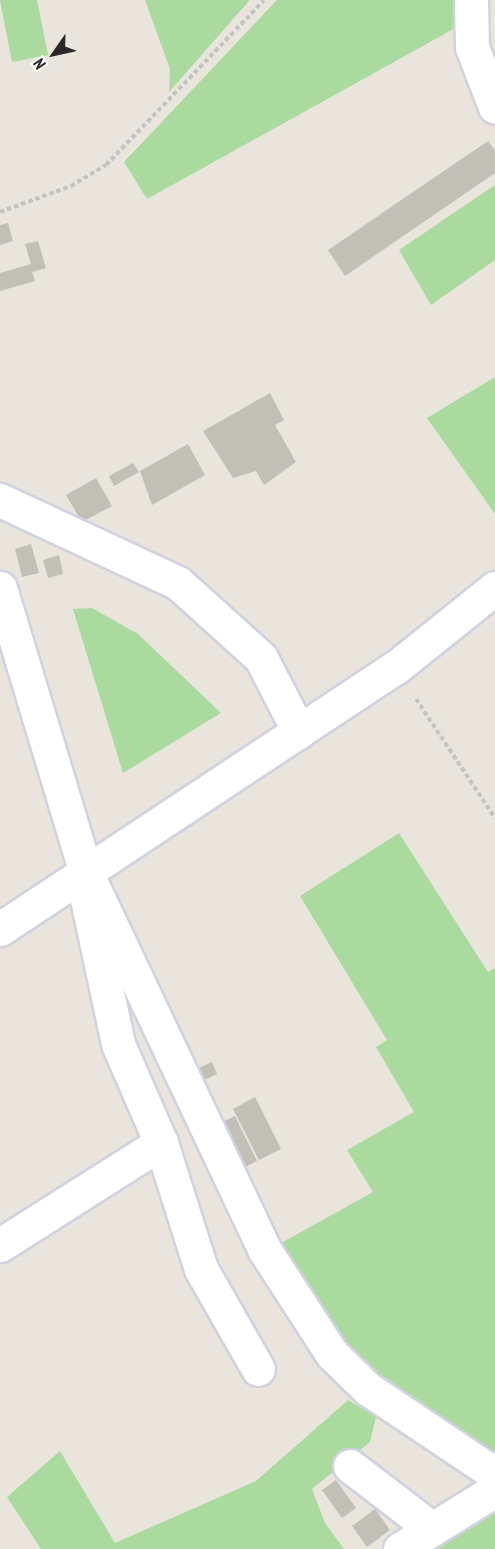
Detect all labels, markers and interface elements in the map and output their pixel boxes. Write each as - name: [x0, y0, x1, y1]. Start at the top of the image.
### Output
- north arrow: [24, 24, 84, 84]
- text: N: [28, 55, 50, 73]

